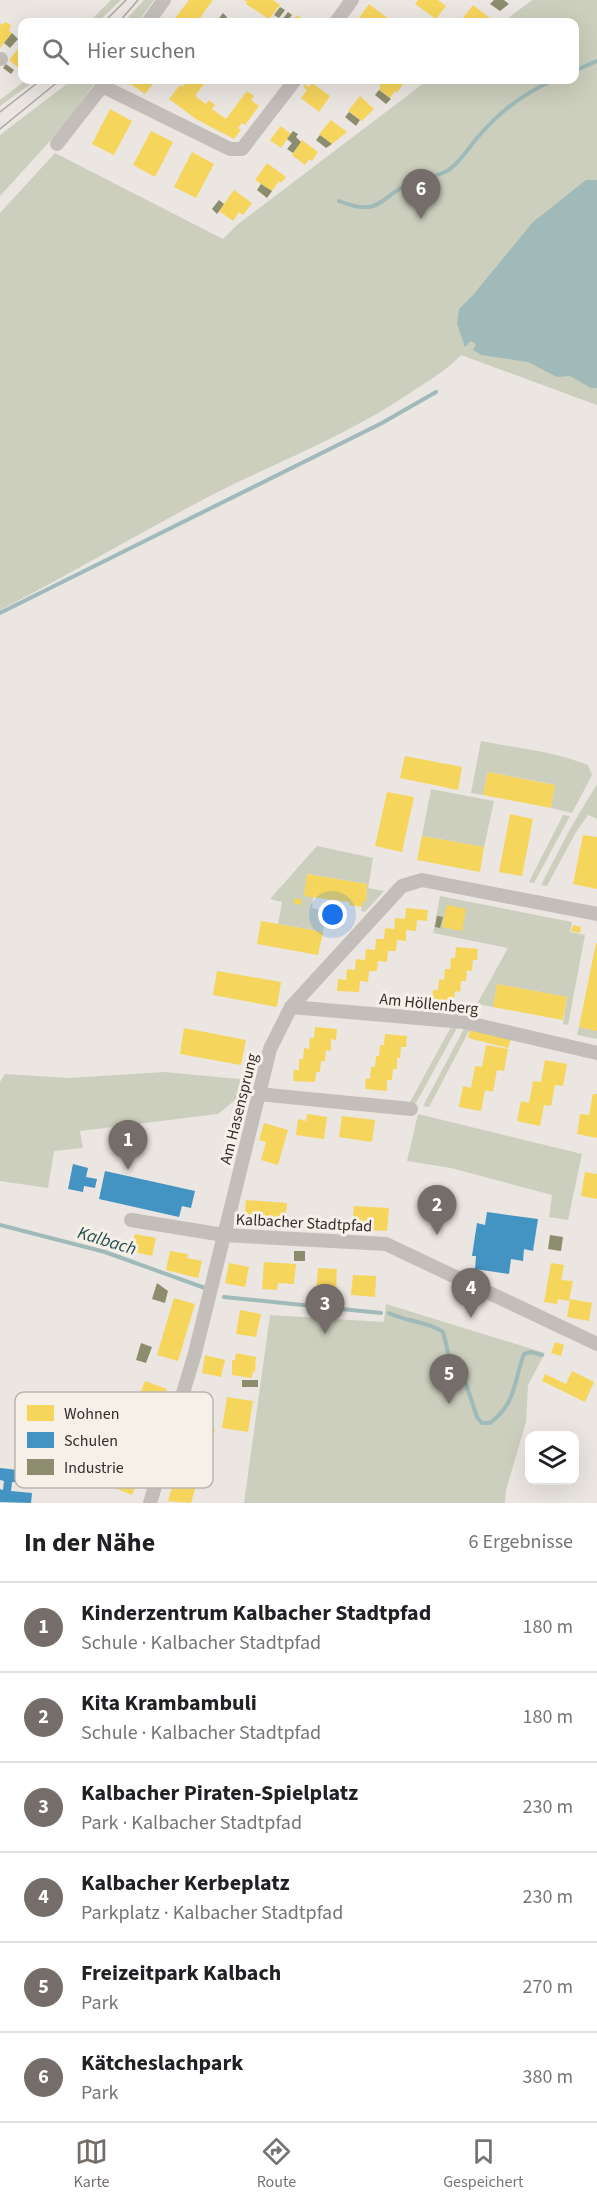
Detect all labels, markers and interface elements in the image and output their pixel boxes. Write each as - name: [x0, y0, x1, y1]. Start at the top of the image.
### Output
- search box: [18, 18, 579, 84]
- icon: search: [39, 35, 72, 68]
- text: Hier suchen: [87, 35, 196, 67]
- pin: 6: [402, 170, 440, 219]
- your location: [318, 900, 347, 929]
- street label: Am Höllenberg: [378, 988, 480, 1020]
- street label: Am Hasensprung: [215, 1051, 263, 1167]
- pin: 1: [108, 1120, 148, 1170]
- pin: 2: [418, 1186, 456, 1235]
- street label: Kalbacher Stadtpfad: [235, 1208, 373, 1238]
- water label: Kalbach: [74, 1220, 140, 1262]
- pin: 4: [452, 1268, 490, 1318]
- pin: 3: [306, 1284, 344, 1334]
- pin: 5: [430, 1354, 468, 1404]
- legend: [15, 1392, 213, 1488]
- text: Wohnen: [64, 1403, 119, 1425]
- text: Schulen: [64, 1430, 118, 1452]
- map controls: [525, 1431, 579, 1485]
- button: layers: [525, 1431, 579, 1485]
- text: Industrie: [64, 1457, 124, 1479]
- text: In der Nähe: [24, 1524, 155, 1561]
- text: 6 Ergebnisse: [468, 1528, 573, 1556]
- text: Kinderzentrum Kalbacher Stadtpfad: [81, 1597, 431, 1629]
- text: 1: [38, 1613, 49, 1641]
- text: 180 m: [523, 1613, 573, 1641]
- text: Schule · Kalbacher Stadtpfad: [81, 1629, 321, 1657]
- text: Kita Krambambuli: [81, 1687, 257, 1719]
- text: 2: [38, 1703, 49, 1731]
- text: 180 m: [523, 1703, 573, 1731]
- text: Schule · Kalbacher Stadtpfad: [81, 1719, 321, 1747]
- text: Kalbacher Piraten-Spielplatz: [81, 1777, 358, 1809]
- text: 3: [38, 1793, 49, 1821]
- text: 230 m: [523, 1793, 573, 1821]
- text: Park · Kalbacher Stadtpfad: [81, 1809, 302, 1837]
- text: Kalbacher Kerbeplatz: [81, 1867, 290, 1899]
- text: 4: [38, 1883, 49, 1911]
- text: 230 m: [523, 1883, 573, 1911]
- text: Parkplatz · Kalbacher Stadtpfad: [81, 1899, 343, 1927]
- text: Freizeitpark Kalbach: [81, 1957, 281, 1989]
- text: 5: [38, 1973, 49, 2001]
- text: 270 m: [523, 1973, 573, 2001]
- text: Park: [81, 1989, 118, 2017]
- text: Kätcheslachpark: [81, 2047, 243, 2079]
- text: 6: [38, 2063, 49, 2091]
- text: 380 m: [523, 2063, 573, 2091]
- text: Park: [81, 2079, 118, 2107]
- tab: Karte: [74, 2135, 110, 2193]
- tab: Route: [257, 2135, 296, 2193]
- tab: Gespeichert: [443, 2135, 523, 2193]

